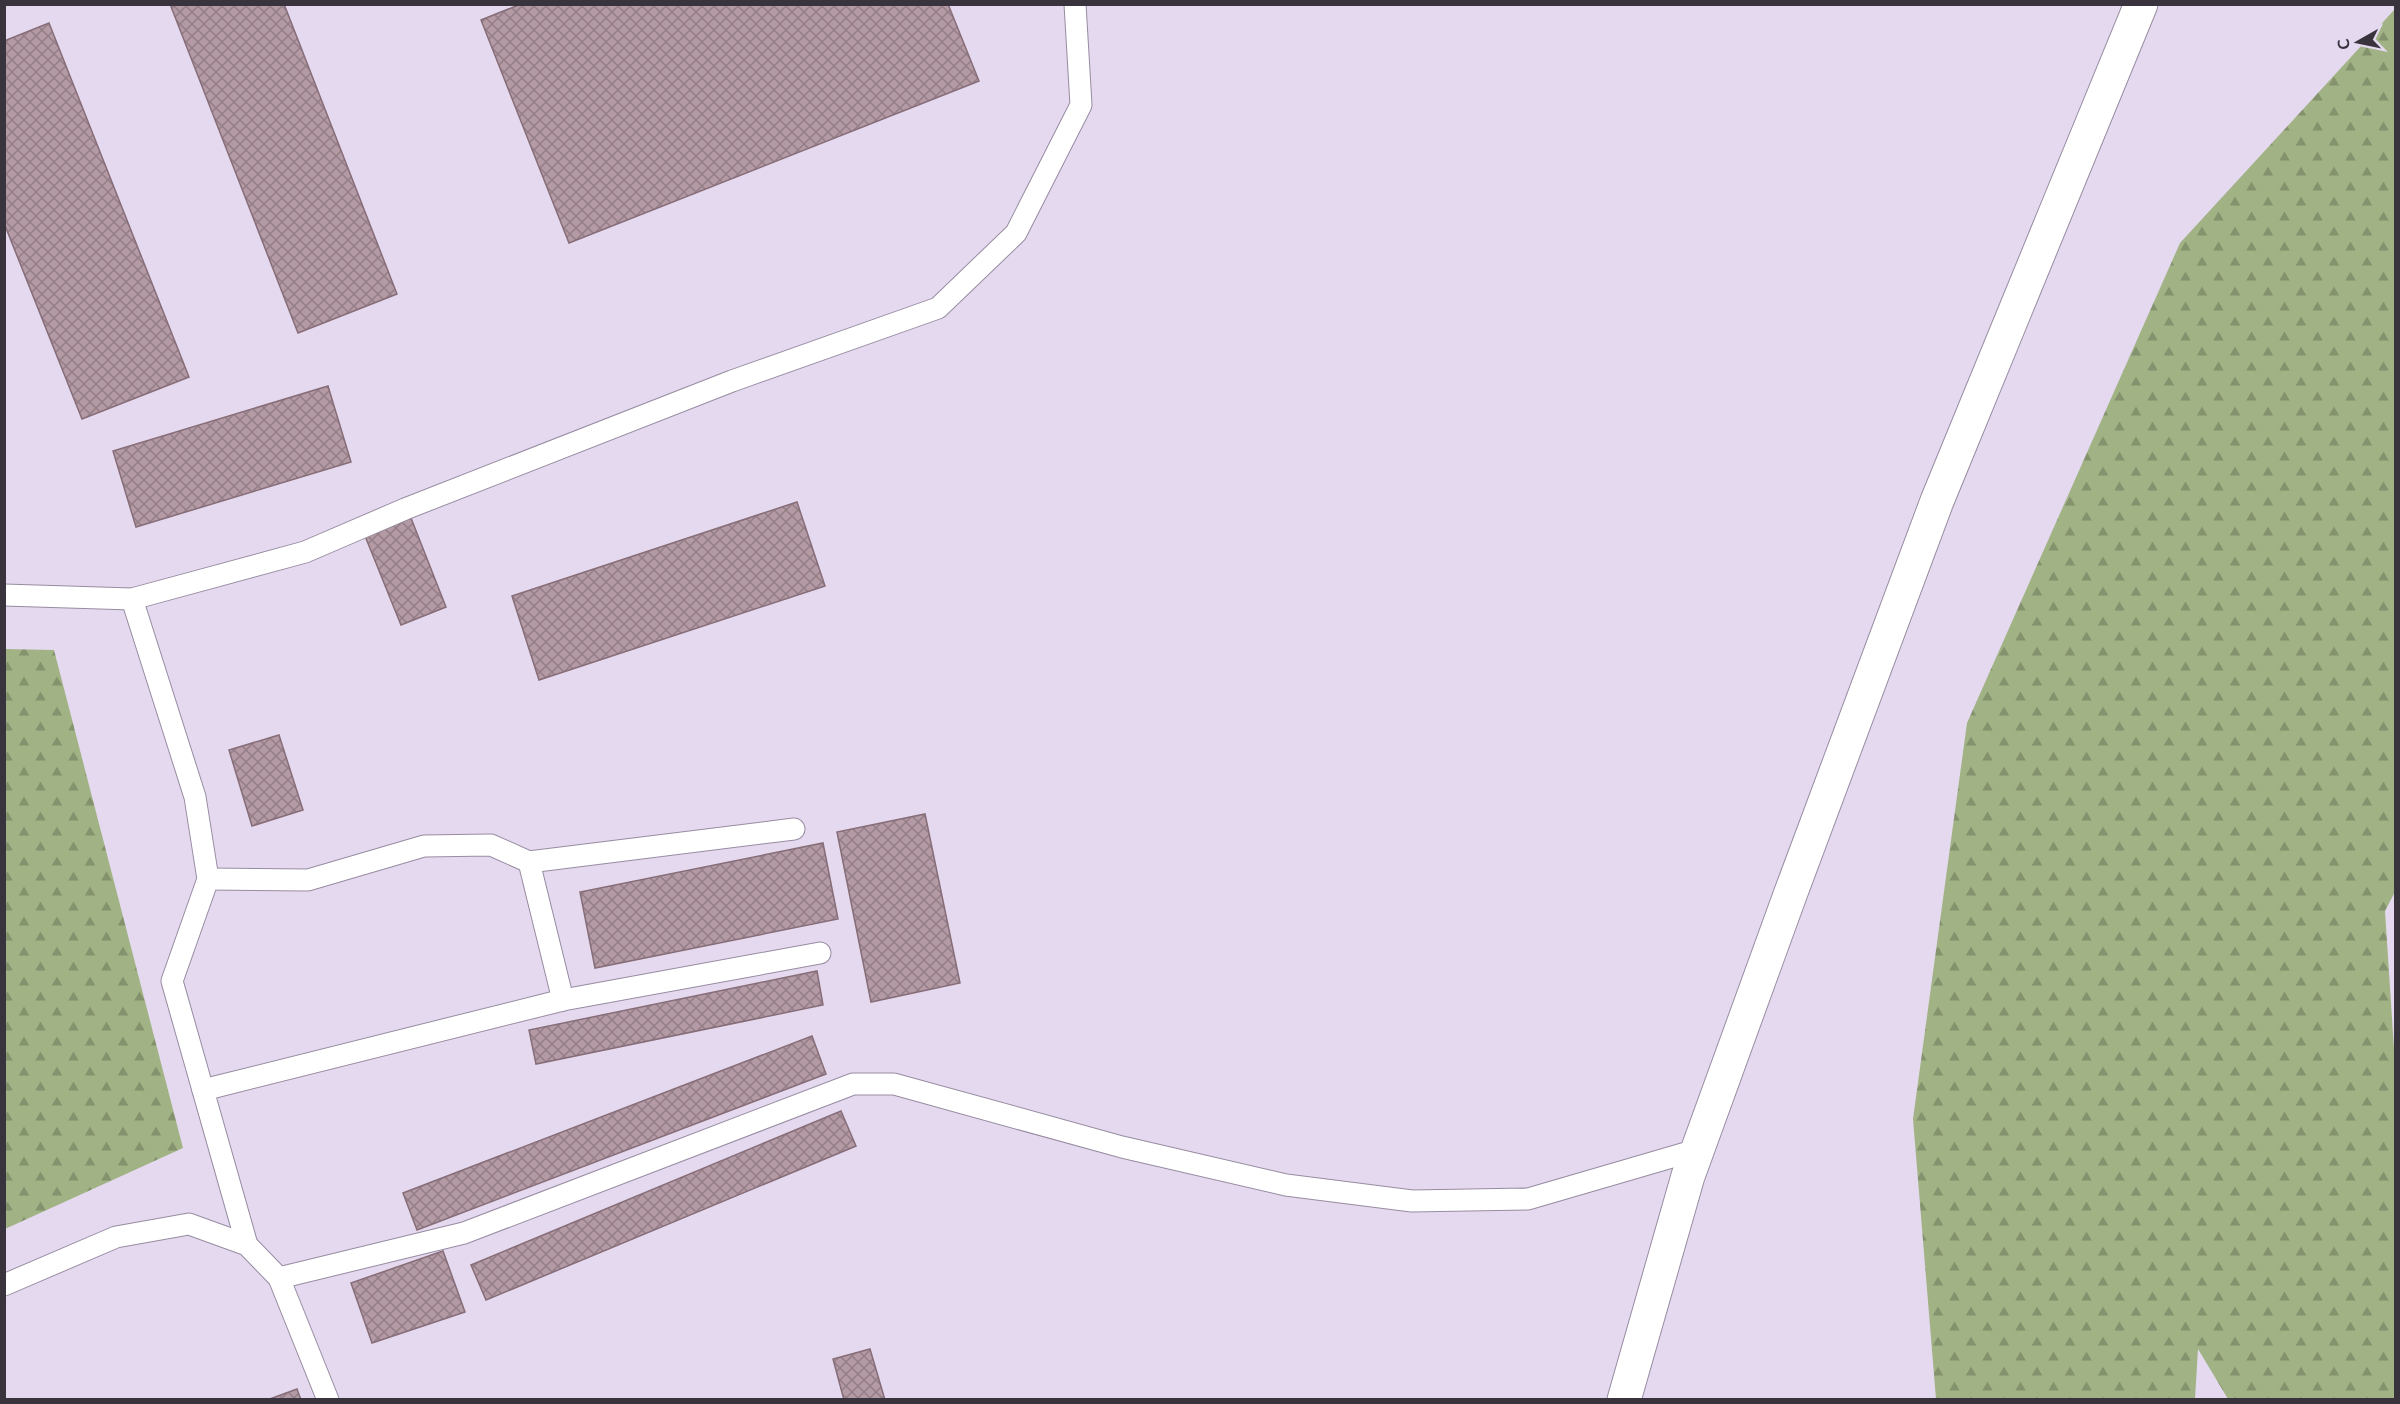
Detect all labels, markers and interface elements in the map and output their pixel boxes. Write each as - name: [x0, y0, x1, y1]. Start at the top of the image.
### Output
- north arrow: [2328, 12, 2388, 72]
- text: С: [2332, 37, 2356, 51]

